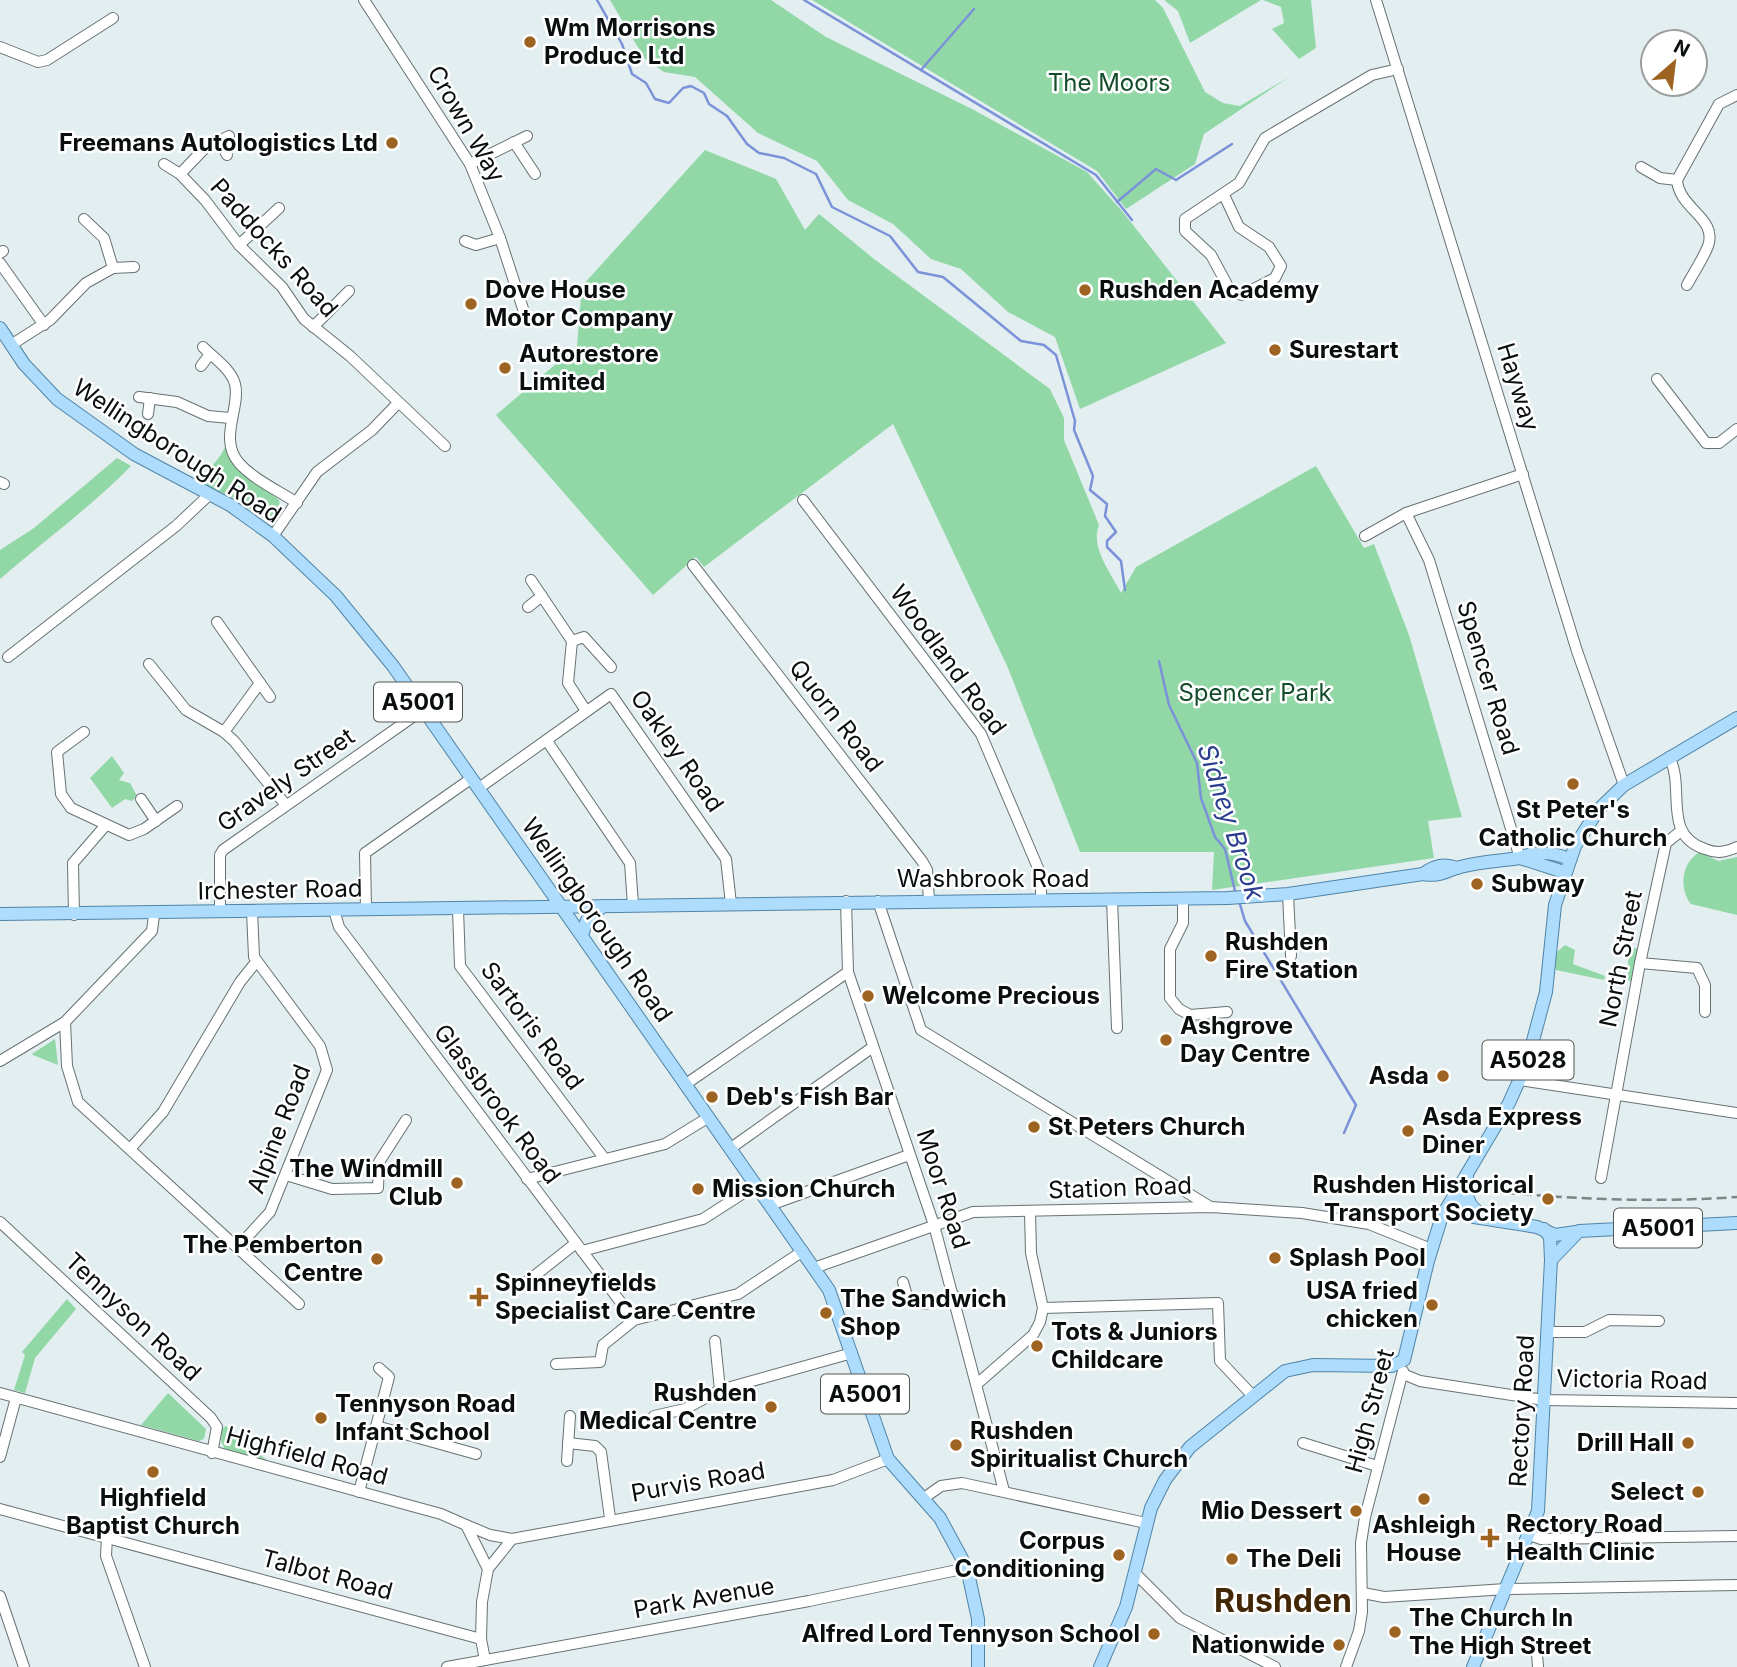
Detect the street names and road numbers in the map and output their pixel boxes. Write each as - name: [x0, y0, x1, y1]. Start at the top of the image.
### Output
- street label: Crown Way: [421, 60, 511, 187]
- street label: Paddocks Road: [204, 172, 344, 323]
- street label: Hayway: [1491, 339, 1546, 434]
- street label: Wellingborough Road: [68, 372, 287, 529]
- street label: Woodland Road: [884, 579, 1013, 741]
- street label: Spencer Road: [1451, 597, 1526, 758]
- street label: Quorn Road: [783, 654, 889, 778]
- road number: A5001: [374, 682, 462, 722]
- street label: Oakley Road: [625, 684, 730, 817]
- street label: Gravely Street: [211, 721, 360, 838]
- street label: Wellingborough Road: [516, 812, 679, 1027]
- street label: Washbrook Road: [897, 864, 1089, 893]
- street label: Irchester Road: [197, 874, 363, 905]
- street label: North Street: [1593, 888, 1648, 1030]
- street label: Sartoris Road: [475, 956, 590, 1095]
- street label: Glassbrook Road: [428, 1018, 567, 1189]
- road number: A5028: [1482, 1040, 1574, 1079]
- street label: Alpine Road: [241, 1060, 316, 1197]
- street label: Moor Road: [911, 1125, 976, 1252]
- street label: Station Road: [1048, 1171, 1192, 1204]
- road number: A5001: [1614, 1208, 1702, 1247]
- street label: Tennyson Road: [59, 1246, 207, 1387]
- street label: Rectory Road: [1503, 1334, 1540, 1488]
- street label: High Street: [1339, 1346, 1400, 1476]
- street label: Victoria Road: [1556, 1364, 1708, 1395]
- road number: A5001: [821, 1374, 909, 1414]
- street label: Highfield Road: [223, 1420, 391, 1491]
- street label: Purvis Road: [629, 1455, 767, 1508]
- street label: Talbot Road: [258, 1543, 396, 1606]
- street label: Park Avenue: [631, 1571, 777, 1624]

